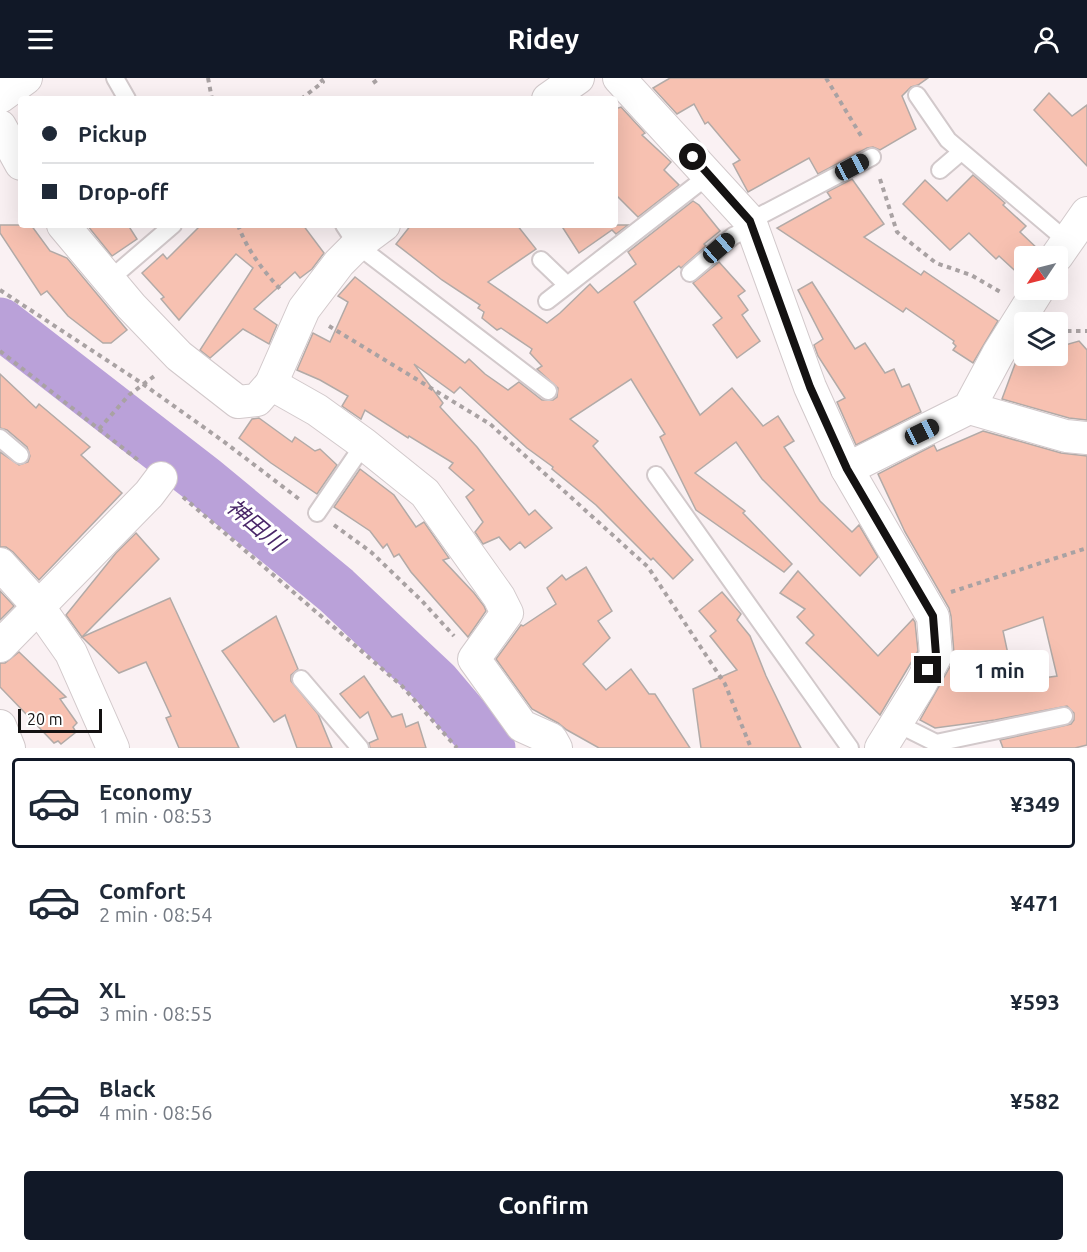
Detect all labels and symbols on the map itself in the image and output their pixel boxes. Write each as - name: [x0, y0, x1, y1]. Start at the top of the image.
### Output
- route start: [679, 143, 706, 170]
- car: [832, 151, 872, 183]
- car: [700, 229, 738, 267]
- north arrow: [1014, 246, 1068, 300]
- car: [902, 416, 942, 448]
- water label: 神田川: [223, 493, 291, 556]
- callout: 1 min: [949, 649, 1048, 691]
- route end: [914, 656, 941, 683]
- scale bar: [18, 706, 102, 734]

